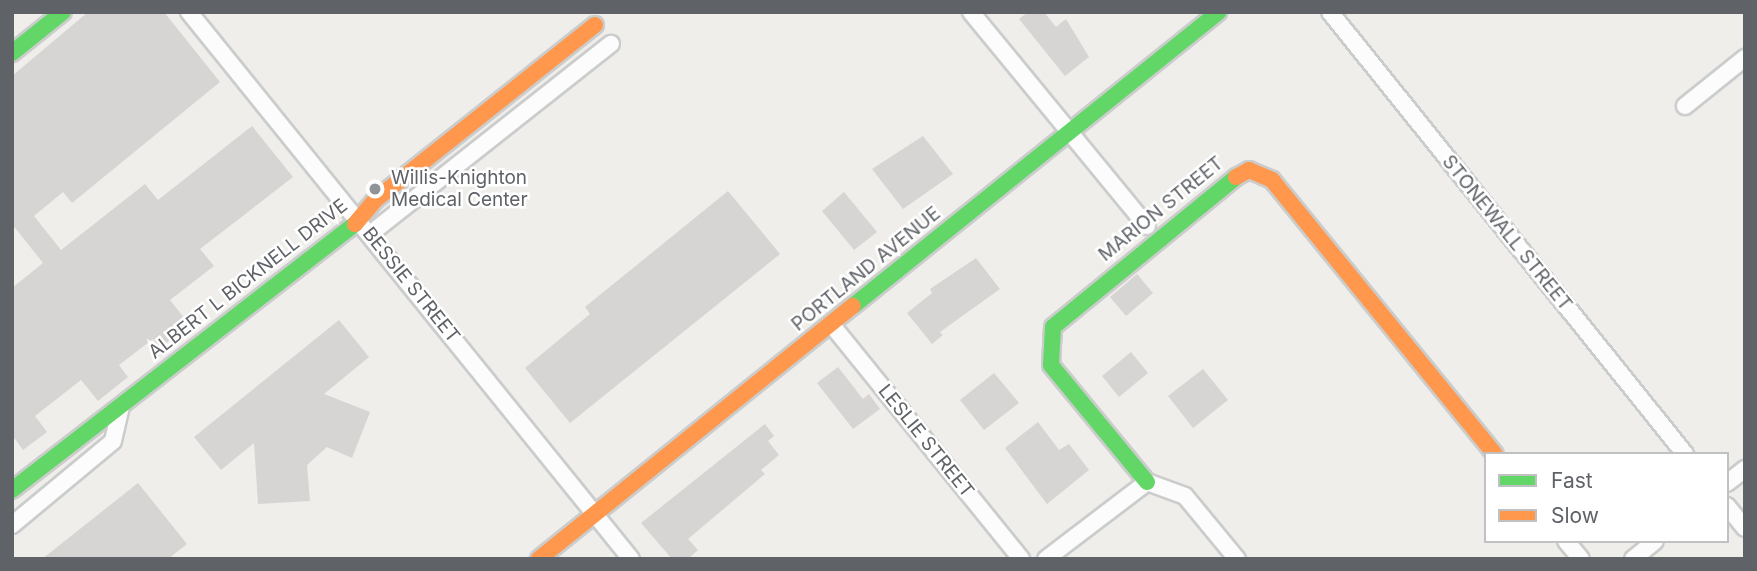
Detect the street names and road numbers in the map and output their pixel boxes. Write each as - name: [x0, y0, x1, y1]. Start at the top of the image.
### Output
- street label: STONEWALL STREET: [1437, 151, 1577, 315]
- street label: MARION STREET: [1094, 152, 1228, 266]
- street label: ALBERT L BICKNELL DRIVE: [144, 194, 352, 364]
- street label: PORTLAND AVENUE: [787, 202, 945, 336]
- street label: BESSIE STREET: [357, 223, 465, 347]
- street label: LESLIE STREET: [873, 380, 979, 502]

